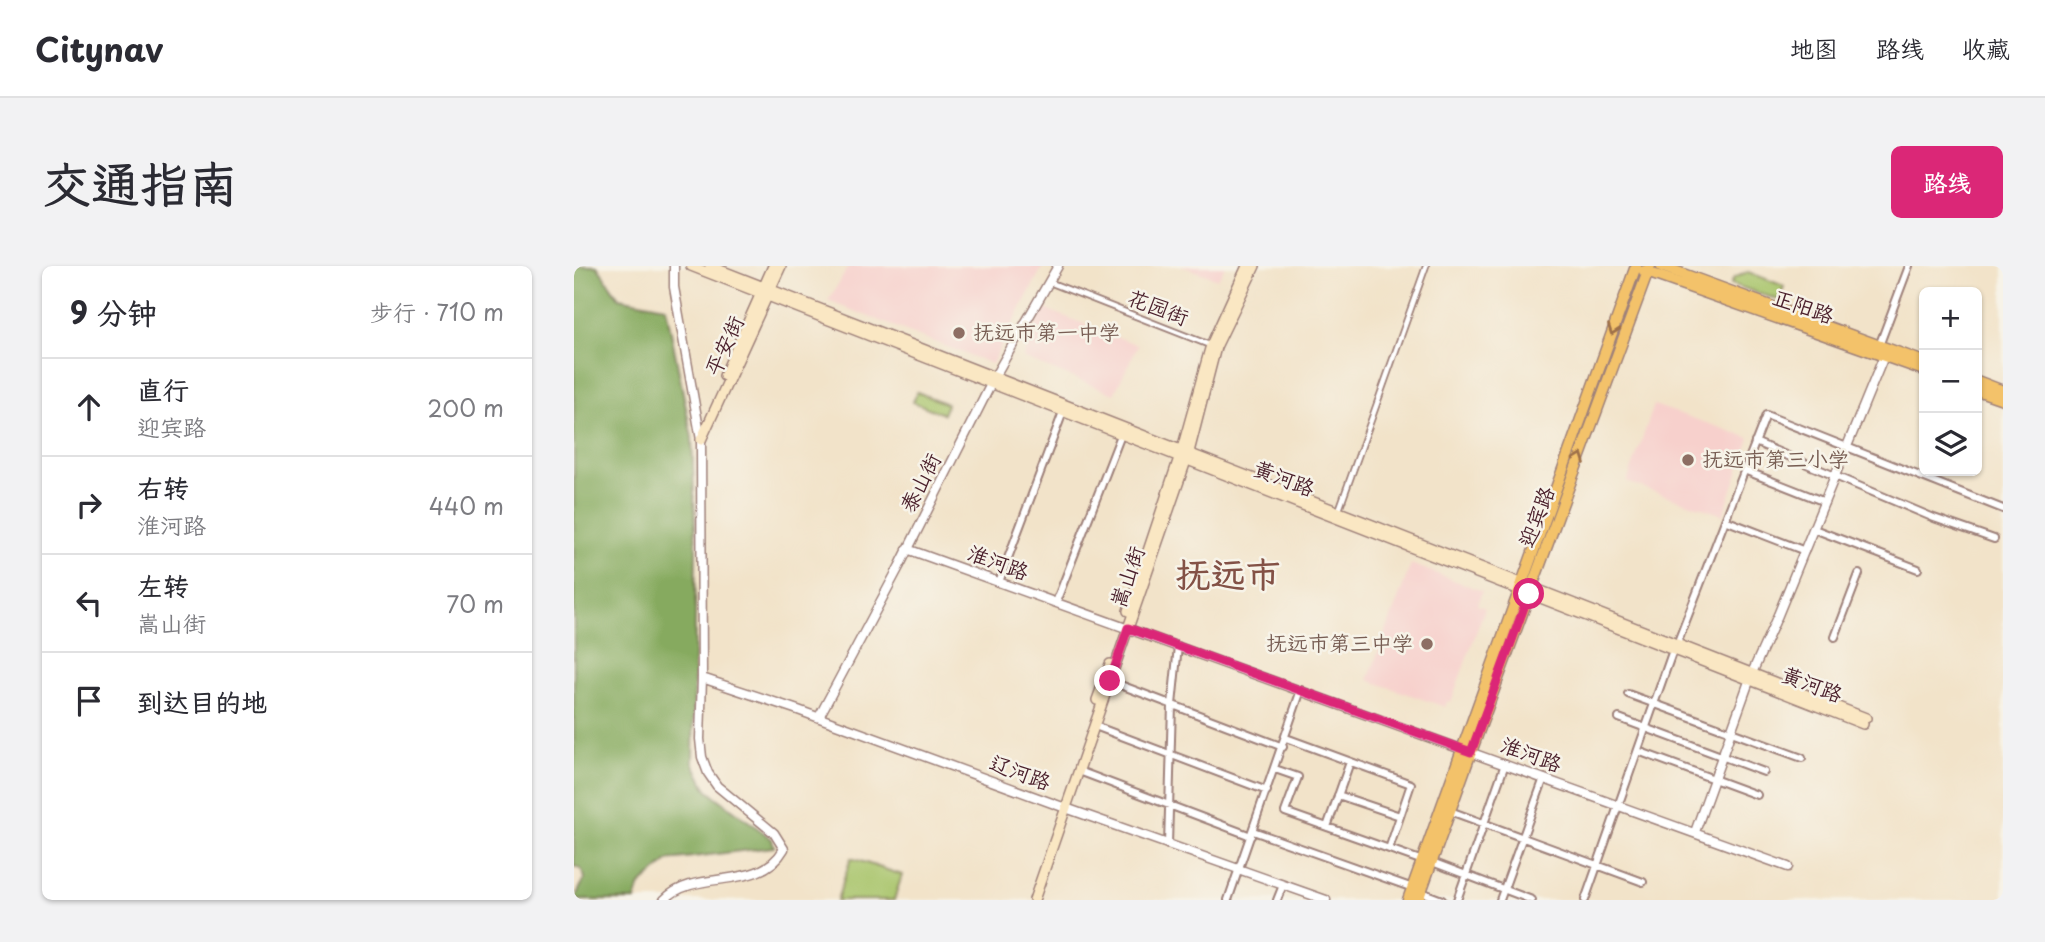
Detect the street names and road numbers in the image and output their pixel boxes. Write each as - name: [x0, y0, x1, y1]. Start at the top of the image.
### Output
- street label: 花园街: [1124, 280, 1194, 332]
- street label: 正阳路: [1769, 280, 1839, 330]
- street label: 平安街: [696, 310, 751, 380]
- street label: 泰山街: [891, 447, 948, 517]
- street label: 黄河路: [1250, 451, 1320, 503]
- street label: 迎宾路: [1509, 481, 1561, 551]
- street label: 淮河路: [964, 535, 1034, 587]
- street label: 嵩山街: [1101, 541, 1151, 611]
- street label: 黄河路: [1778, 657, 1848, 709]
- street label: 淮河路: [1497, 727, 1567, 779]
- street label: 辽河路: [986, 745, 1056, 797]

